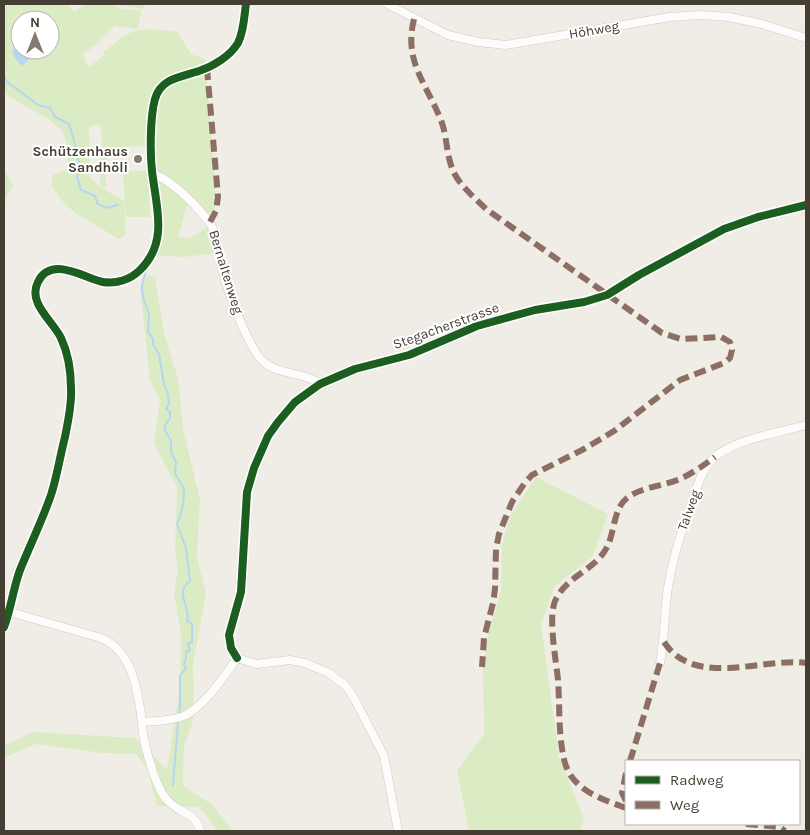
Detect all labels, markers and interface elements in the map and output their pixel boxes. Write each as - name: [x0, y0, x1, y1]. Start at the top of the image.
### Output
- north arrow: [10, 10, 60, 60]
- text: N: [30, 14, 40, 31]
- street label: Höhweg: [568, 17, 621, 43]
- place label: Schützenhaus Sandhöli: [32, 143, 128, 176]
- marker: Schützenhaus Sandhöli: [132, 153, 144, 165]
- street label: Bernaltenweg: [205, 228, 247, 316]
- street label: Stegacherstrasse: [391, 299, 501, 353]
- street label: Talweg: [674, 487, 704, 533]
- legend: [625, 760, 800, 825]
- text: Radweg: [670, 771, 724, 789]
- text: Weg: [670, 796, 700, 814]

